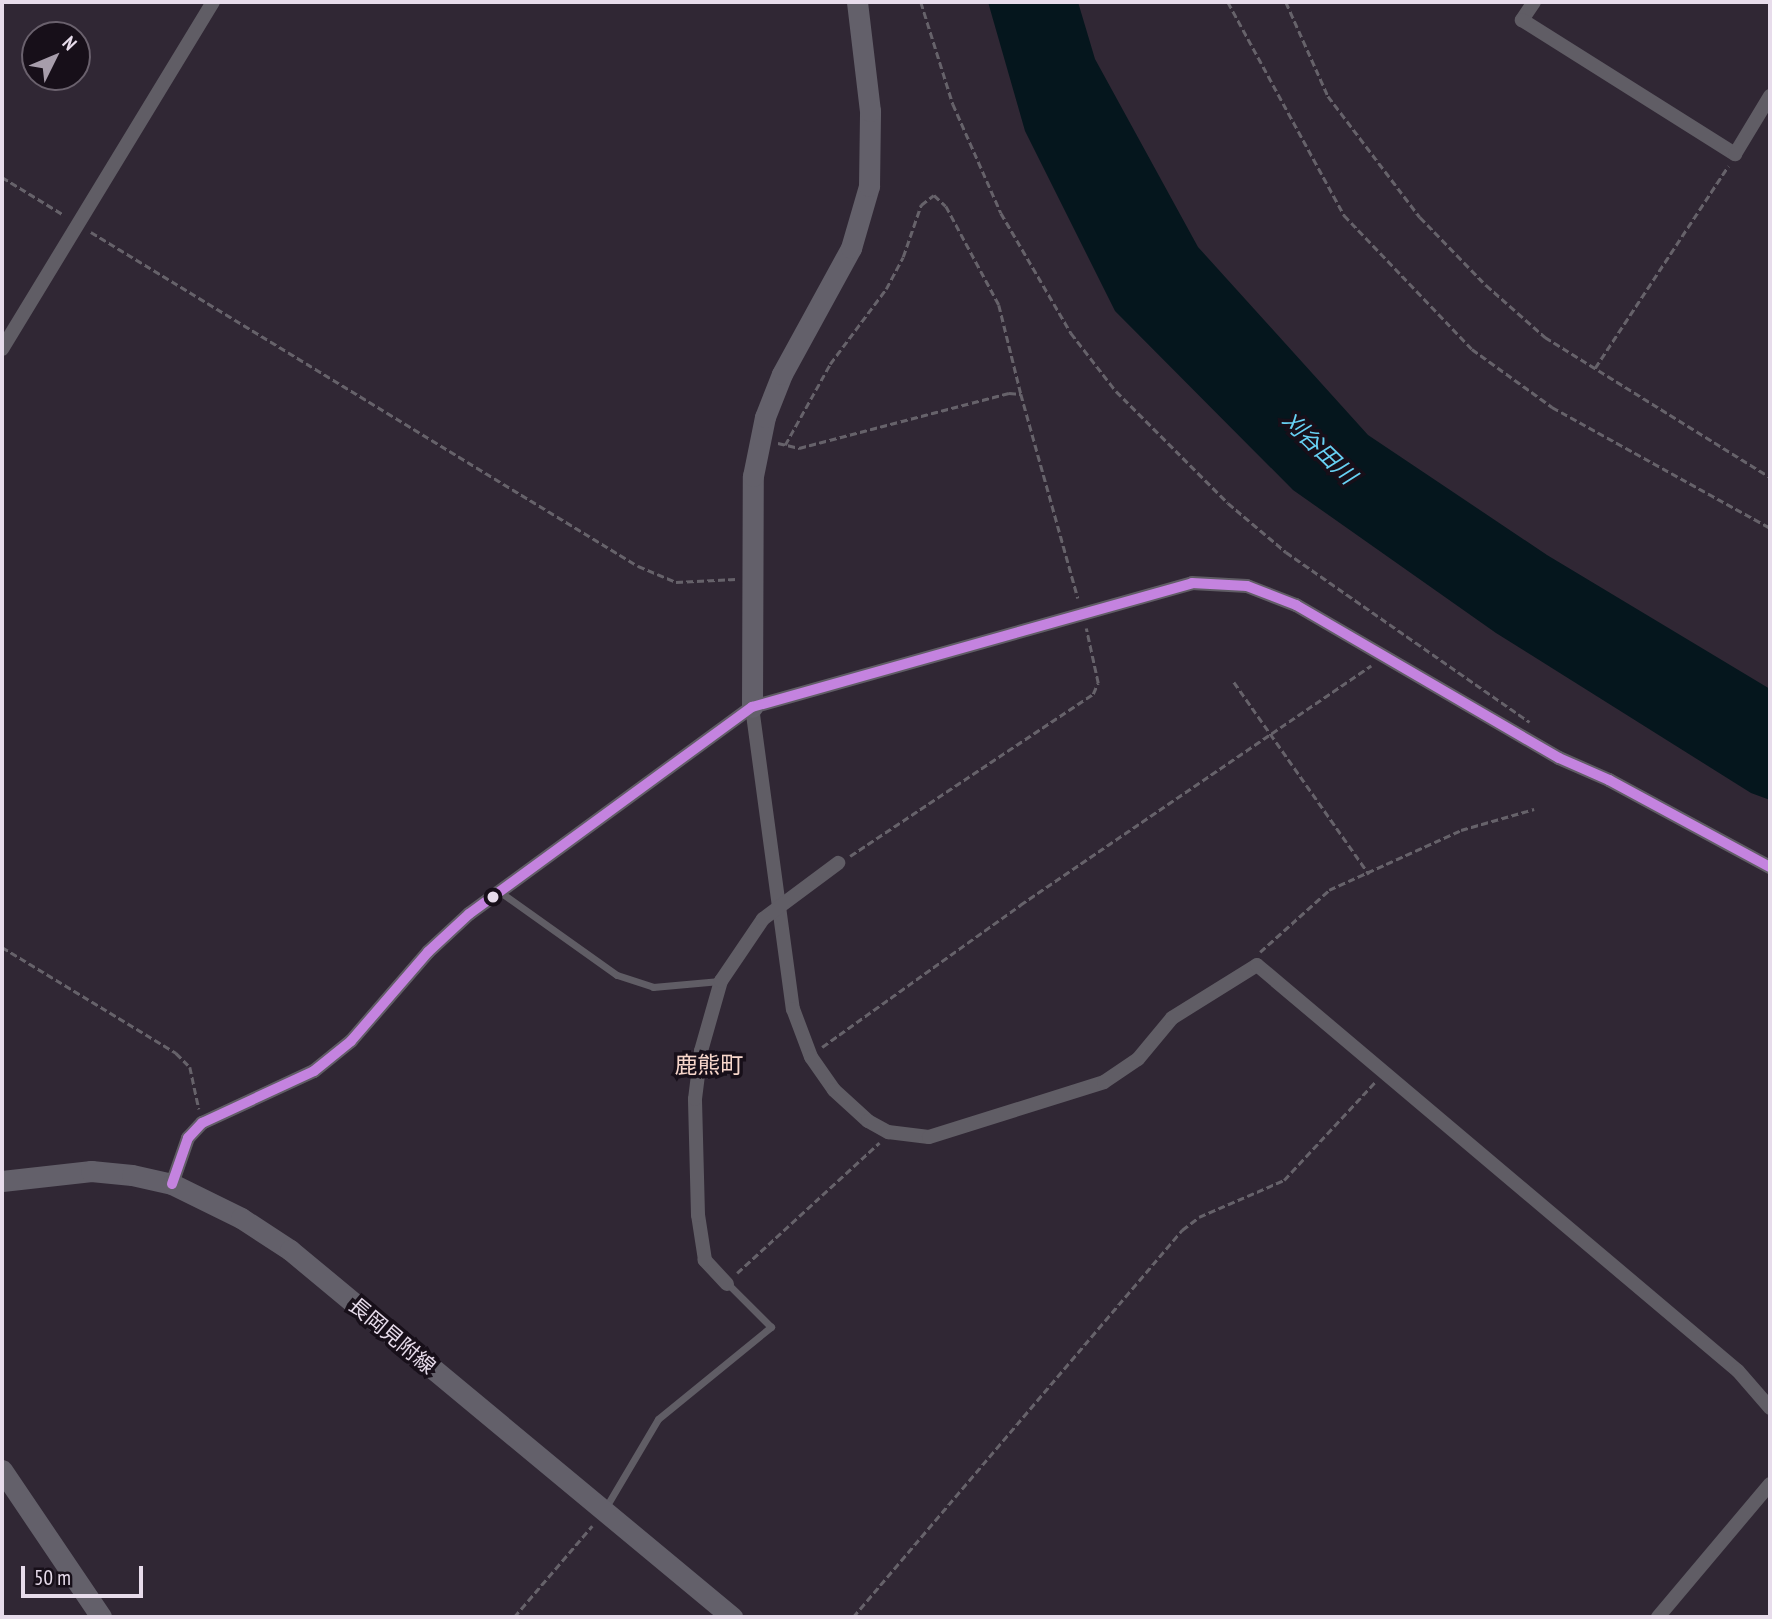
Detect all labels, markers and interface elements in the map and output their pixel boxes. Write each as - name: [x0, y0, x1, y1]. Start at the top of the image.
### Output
- north arrow: [21, 21, 91, 91]
- text: N: [58, 31, 82, 55]
- water label: 刈谷田川: [1276, 406, 1362, 490]
- unlabelled marker: [486, 890, 500, 904]
- district label: 鹿熊町: [675, 1051, 743, 1079]
- street label: 長岡見附線: [344, 1293, 440, 1379]
- scale bar: [24, 1552, 147, 1596]
- text: 50 m: [34, 1564, 71, 1591]

